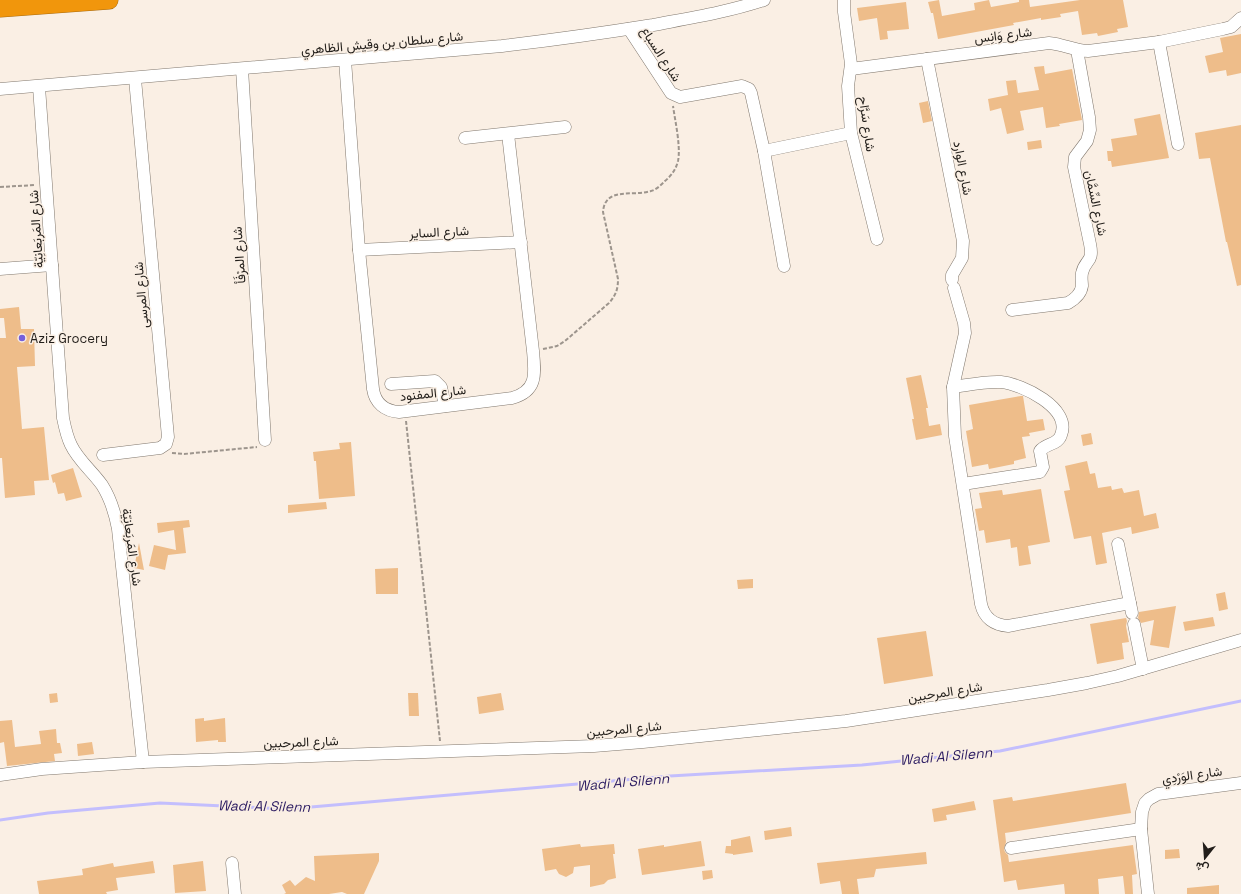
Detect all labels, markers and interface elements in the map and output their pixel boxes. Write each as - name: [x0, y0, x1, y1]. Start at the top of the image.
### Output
- street label: شارع السباع: [636, 23, 685, 85]
- street label: شارع وَانِس: [973, 23, 1033, 48]
- street label: شارع سلطان بن وقيش الظاهري: [300, 27, 464, 61]
- street label: شارع سَرَّاح: [854, 95, 879, 153]
- street label: شارع الوارد: [948, 140, 977, 197]
- street label: شارع السِّمَّان: [1080, 169, 1111, 238]
- street label: شارع المَربَعانِيّة: [25, 189, 48, 269]
- street label: شارع الساير: [408, 222, 470, 243]
- street label: شارع المرْفَأ: [229, 226, 250, 284]
- street label: شارع المرسى: [130, 261, 153, 329]
- place label: Aziz Grocery: [30, 330, 108, 347]
- marker: Aziz Grocery: [17, 333, 27, 343]
- street label: شارع المفنود: [399, 381, 467, 406]
- street label: شارع المَربَعانِيّة: [117, 507, 146, 587]
- street label: شارع المرحبين: [906, 678, 984, 707]
- street label: شارع المرحبين: [586, 717, 662, 742]
- street label: شارع المرحبين: [263, 732, 339, 753]
- water label: Wadi Al Silenn: [899, 743, 993, 769]
- street label: شارع الوَرْدِي: [1161, 762, 1224, 790]
- water label: Wadi Al Silenn: [576, 769, 670, 795]
- water label: Wadi Al Silenn: [218, 796, 311, 816]
- north arrow: [1185, 838, 1225, 878]
- text: ش: [1194, 859, 1210, 876]

